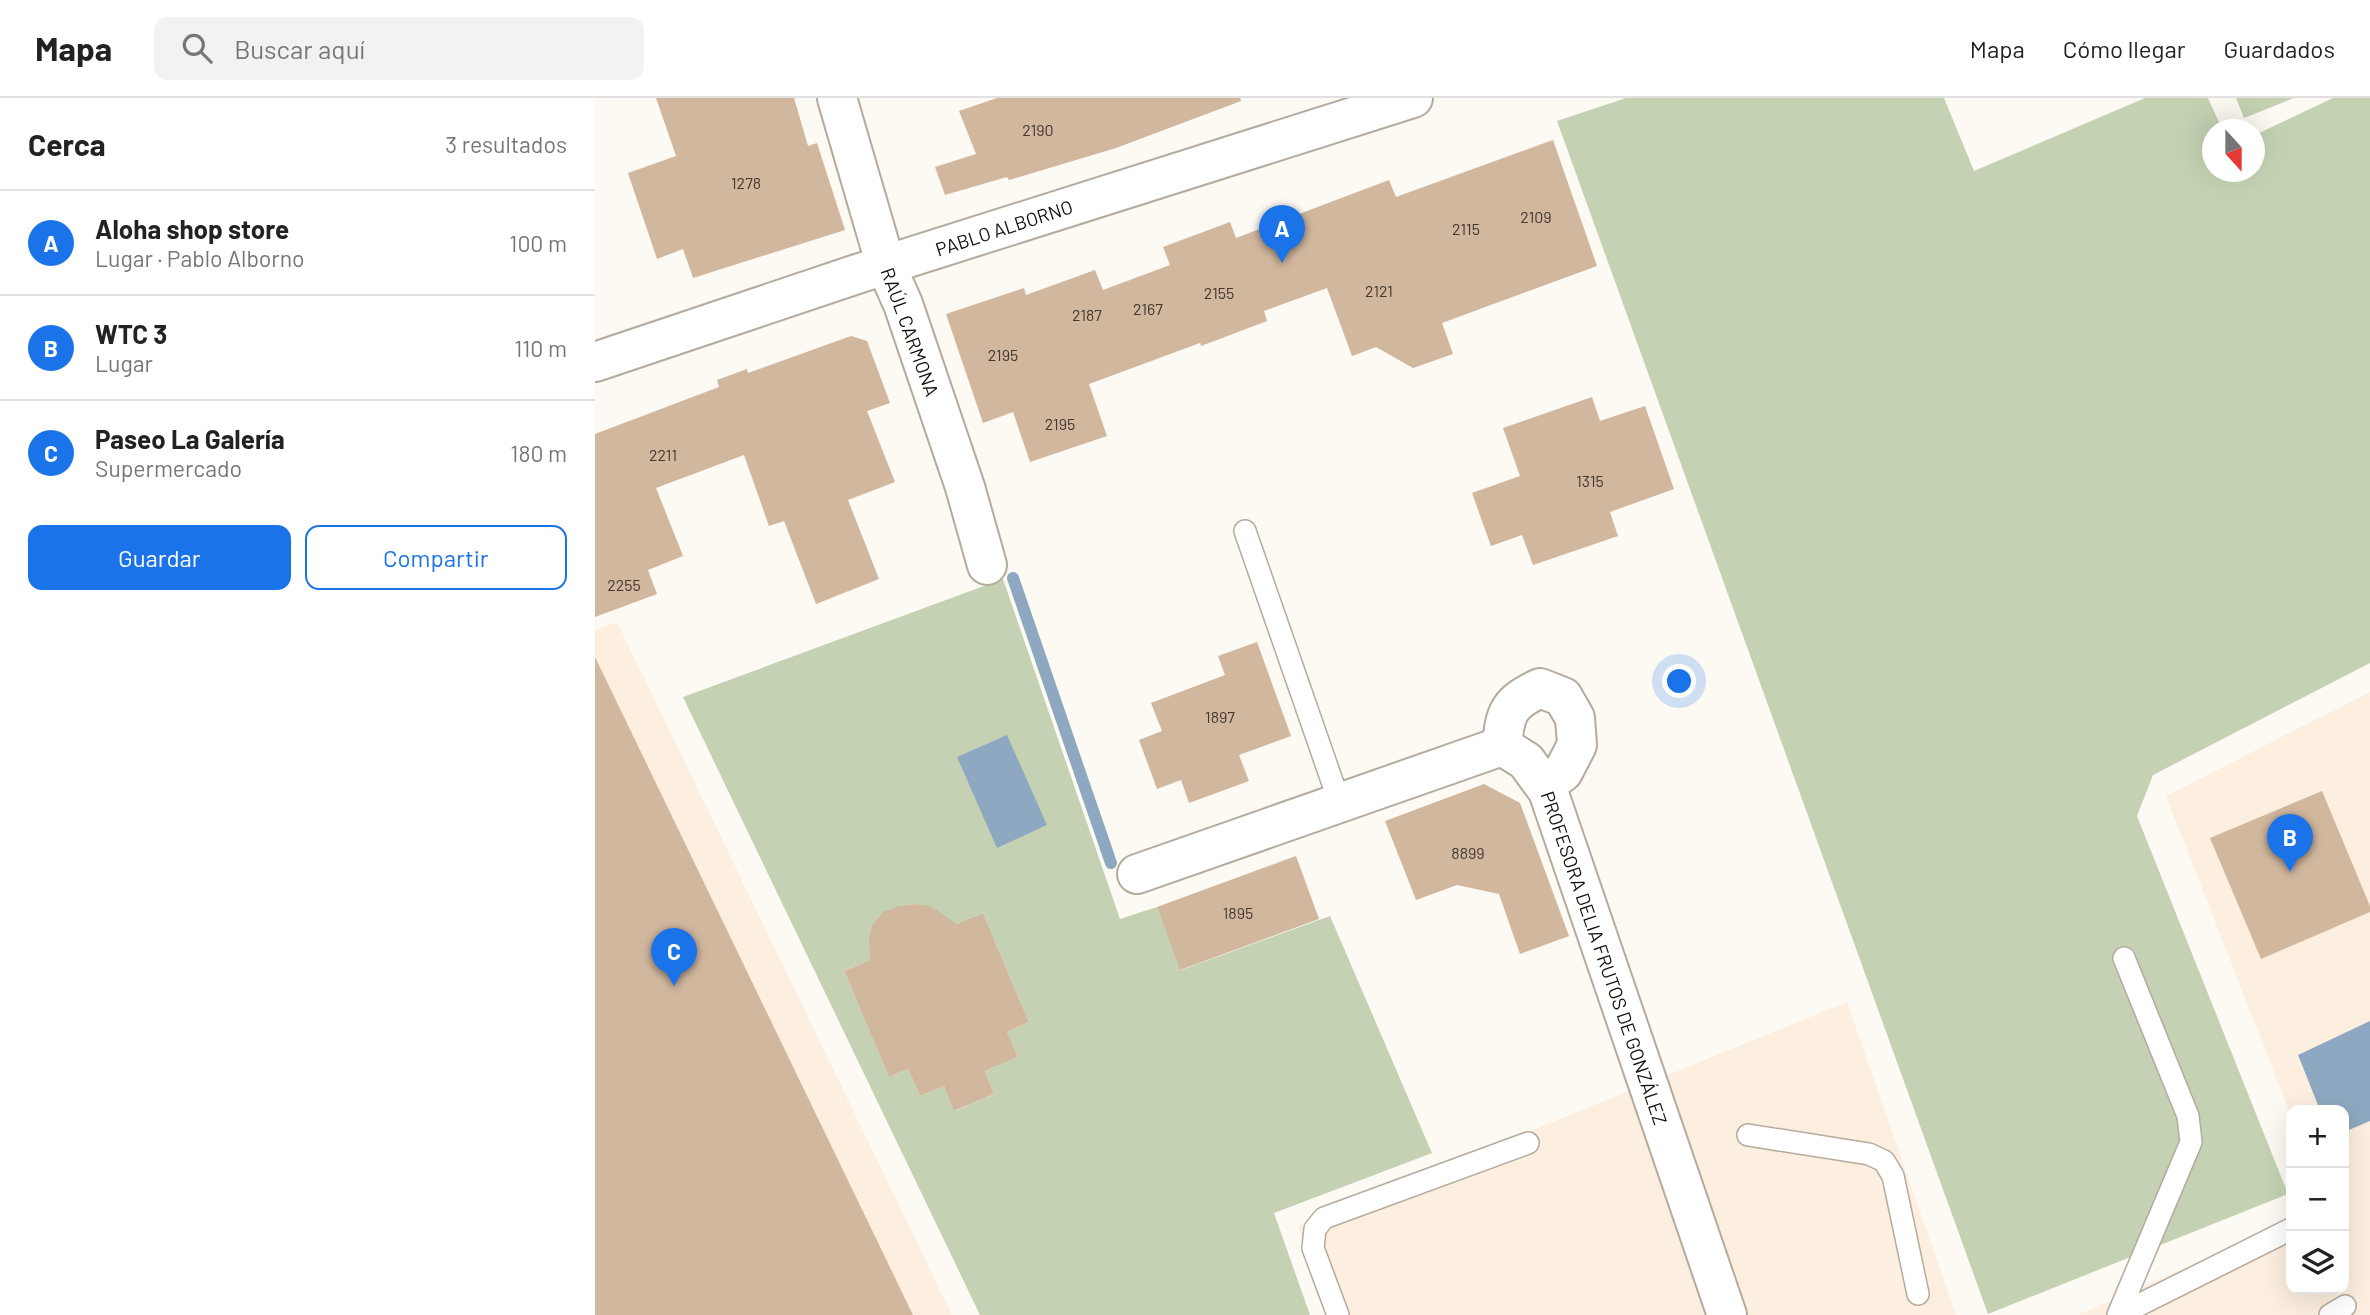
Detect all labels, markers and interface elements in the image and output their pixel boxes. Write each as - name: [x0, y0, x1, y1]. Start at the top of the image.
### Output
- search box: [154, 17, 644, 80]
- text: Mapa: [35, 28, 112, 68]
- icon: search: [178, 29, 216, 67]
- text: Buscar aquí: [234, 33, 365, 64]
- text: Mapa: [1970, 34, 2025, 63]
- text: Cómo llegar: [2063, 34, 2185, 63]
- text: Guardados: [2223, 34, 2335, 63]
- north arrow: [2202, 119, 2265, 182]
- house number: 2190: [1022, 120, 1054, 139]
- text: Cerca: [28, 126, 106, 162]
- text: 3 resultados: [445, 130, 567, 158]
- house number: 1278: [731, 173, 761, 192]
- street label: PABLO ALBORNO: [932, 195, 1075, 261]
- pin: A: [1259, 205, 1305, 263]
- house number: 2109: [1520, 207, 1552, 226]
- text: Aloha shop store: [95, 213, 289, 244]
- house number: 2115: [1452, 219, 1480, 238]
- text: A: [43, 229, 59, 257]
- text: 100 m: [509, 229, 567, 257]
- text: Lugar · Pablo Alborno: [95, 244, 304, 272]
- street label: RAÚL CARMONA: [877, 264, 944, 399]
- house number: 2121: [1365, 281, 1393, 300]
- house number: 2155: [1204, 283, 1234, 302]
- house number: 2167: [1133, 299, 1163, 318]
- house number: 2187: [1072, 305, 1102, 324]
- text: WTC 3: [95, 318, 167, 349]
- text: B: [44, 334, 58, 362]
- text: 110 m: [514, 334, 567, 362]
- house number: 2195: [988, 345, 1018, 364]
- text: Lugar: [95, 349, 153, 377]
- house number: 2195: [1045, 414, 1075, 433]
- text: Paseo La Galería: [95, 423, 285, 454]
- text: C: [44, 439, 58, 467]
- text: 180 m: [510, 439, 567, 467]
- house number: 2211: [649, 445, 677, 464]
- text: Supermercado: [95, 454, 242, 482]
- house number: 1315: [1576, 471, 1604, 490]
- button: Guardar: [28, 525, 291, 590]
- button: Compartir: [305, 525, 567, 590]
- house number: 2255: [607, 575, 641, 594]
- your location: [1662, 664, 1696, 698]
- house number: 1897: [1205, 707, 1235, 726]
- street label: PROFESORA DELIA FRUTOS DE GONZÁLEZ: [1536, 788, 1673, 1128]
- pin: B: [2267, 814, 2313, 872]
- house number: 8899: [1451, 843, 1485, 862]
- house number: 1895: [1223, 903, 1253, 922]
- pin: C: [651, 928, 697, 986]
- map controls: [2286, 1105, 2349, 1294]
- button: +: [2286, 1105, 2349, 1168]
- button: −: [2286, 1168, 2349, 1231]
- button: layers: [2286, 1231, 2349, 1294]

